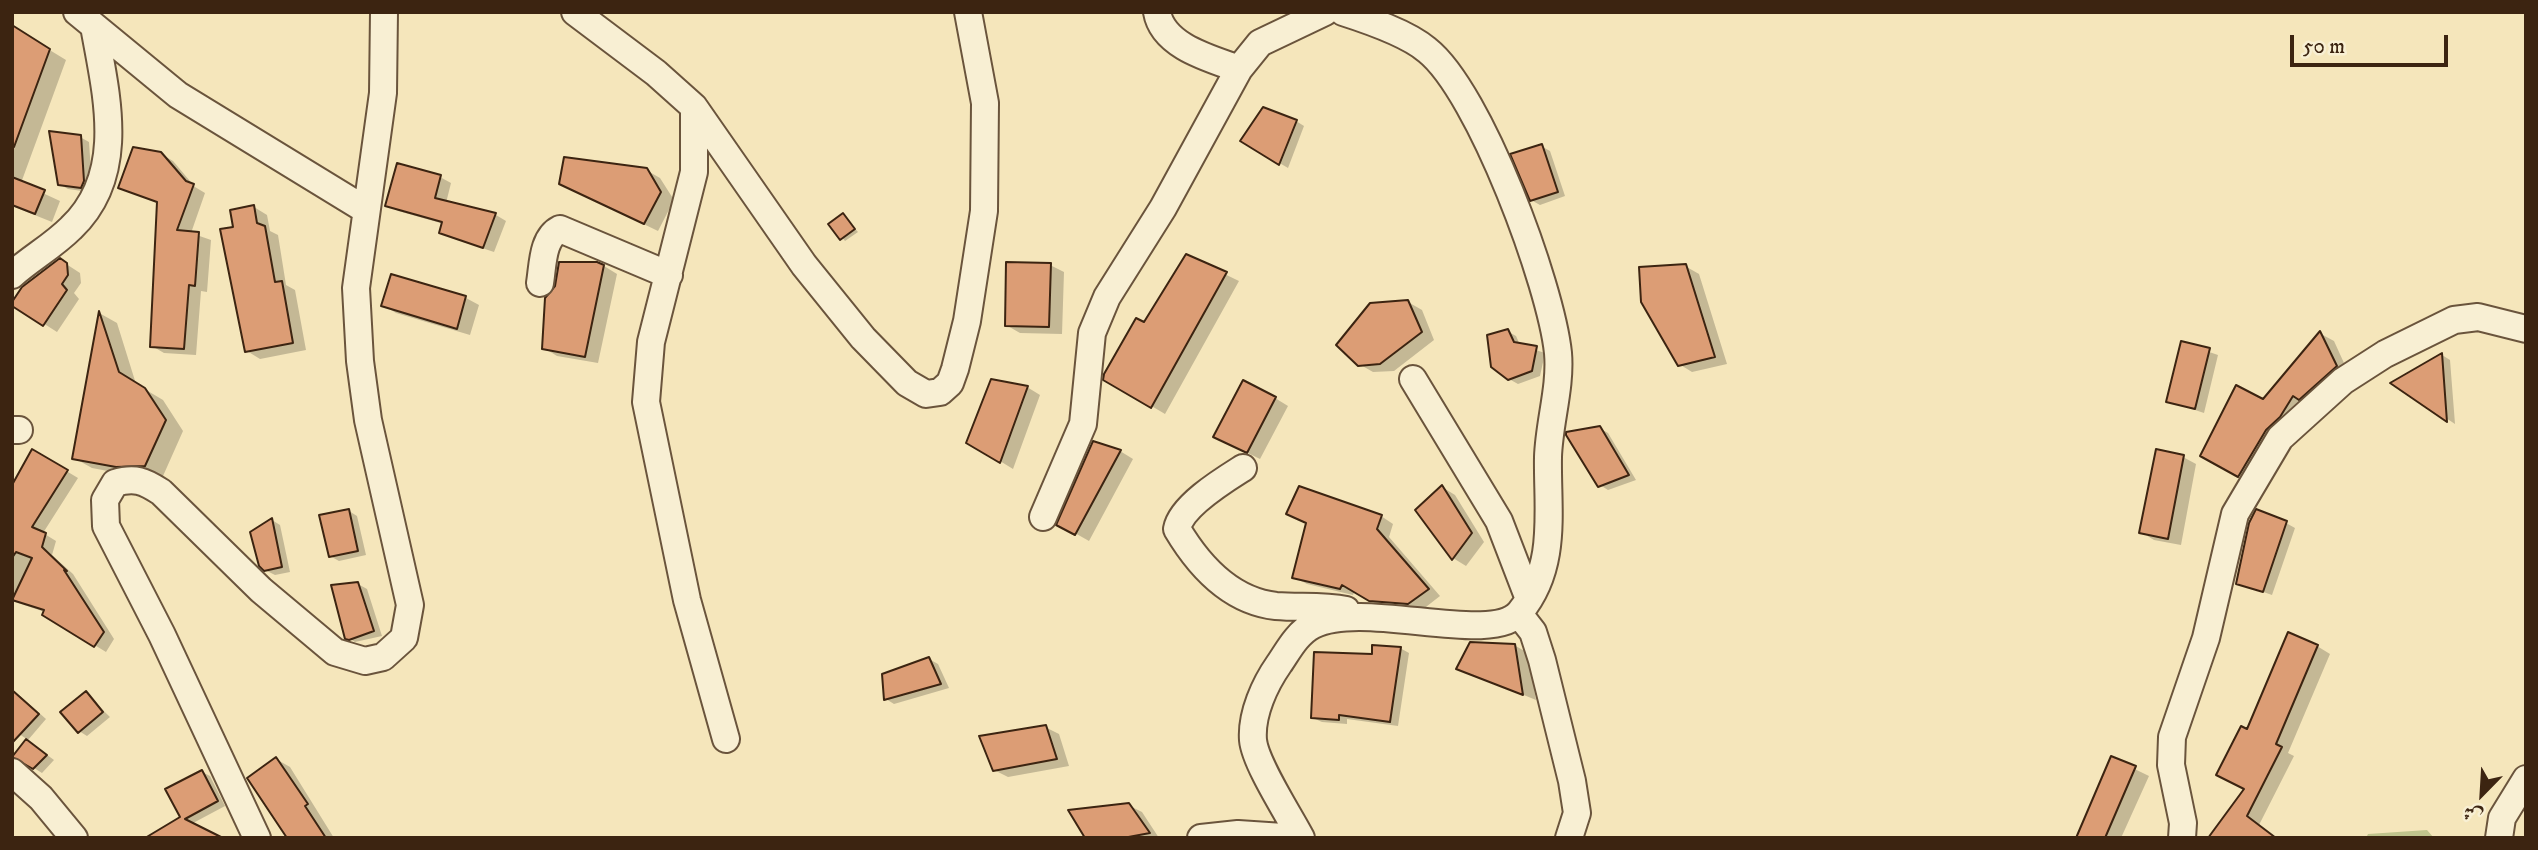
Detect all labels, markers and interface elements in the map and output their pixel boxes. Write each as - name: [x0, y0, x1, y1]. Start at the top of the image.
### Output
- scale bar: [2293, 21, 2450, 65]
- text: 50 m: [2303, 34, 2345, 60]
- north arrow: [2447, 759, 2517, 829]
- text: ش: [2460, 799, 2487, 828]

